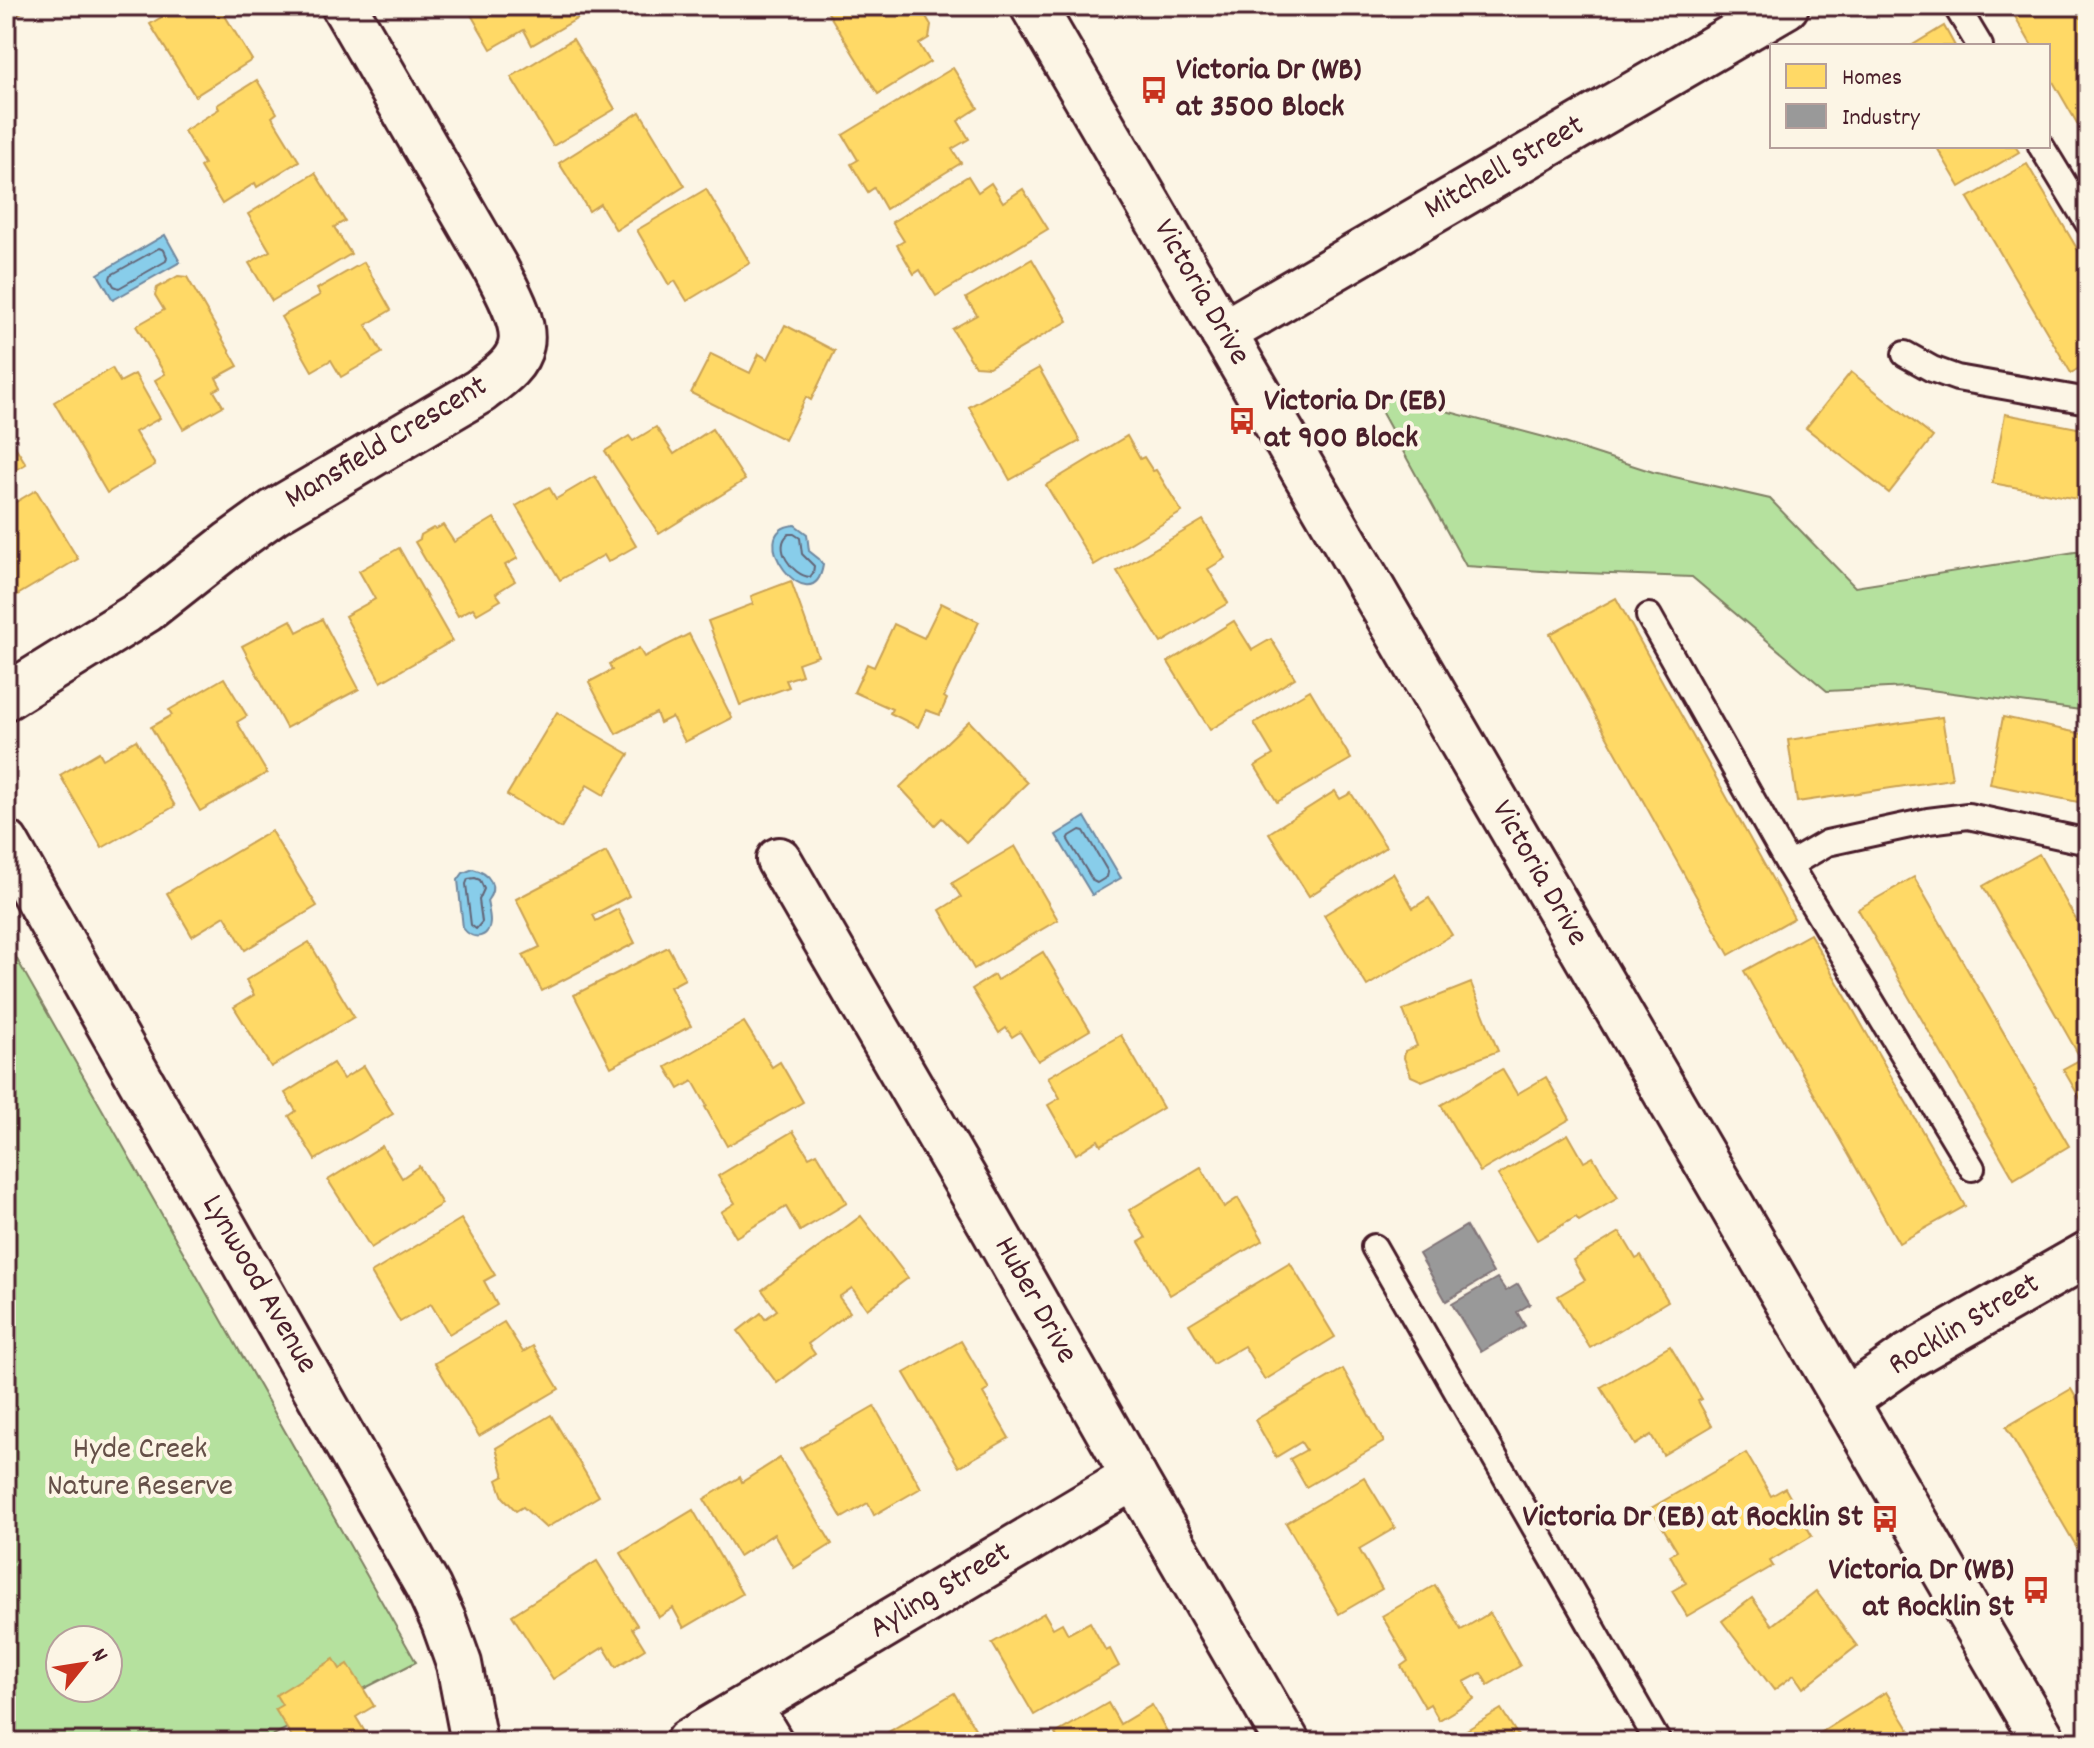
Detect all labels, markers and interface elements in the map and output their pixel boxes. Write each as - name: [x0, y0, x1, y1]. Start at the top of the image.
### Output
- legend: [1770, 44, 2050, 148]
- place label: Victoria Dr (WB) at 3500 Block: [1176, 49, 1361, 132]
- text: Homes: [1842, 62, 1902, 96]
- bus stop icon: Victoria Dr (WB) at 3500 Block: [1139, 75, 1169, 105]
- text: Industry: [1842, 102, 1921, 136]
- street label: Mitchell Street: [1416, 104, 1594, 234]
- street label: Victoria Drive: [1140, 211, 1260, 375]
- street label: Mansfield Crescent: [277, 365, 497, 523]
- place label: Victoria Dr (EB) at 900 Block: [1264, 380, 1446, 463]
- bus stop icon: Victoria Dr (EB) at 900 Block: [1227, 406, 1257, 436]
- street label: Victoria Drive: [1478, 792, 1598, 956]
- street label: Lynwood Avenue: [188, 1187, 328, 1383]
- street label: Huber Drive: [980, 1229, 1088, 1373]
- street label: Rocklin Street: [1881, 1263, 2050, 1389]
- park label: Hyde Creek Nature Reserve: [47, 1428, 233, 1511]
- place label: Victoria Dr (EB) at Rocklin St: [1523, 1496, 1863, 1542]
- bus stop icon: Victoria Dr (EB) at Rocklin St: [1870, 1504, 1900, 1534]
- street label: Ayling Street: [862, 1532, 1021, 1652]
- place label: Victoria Dr (WB) at Rocklin St: [1829, 1549, 2014, 1632]
- bus stop icon: Victoria Dr (WB) at Rocklin St: [2021, 1575, 2051, 1605]
- north arrow: [44, 1624, 124, 1704]
- text: N: [82, 1643, 114, 1668]

